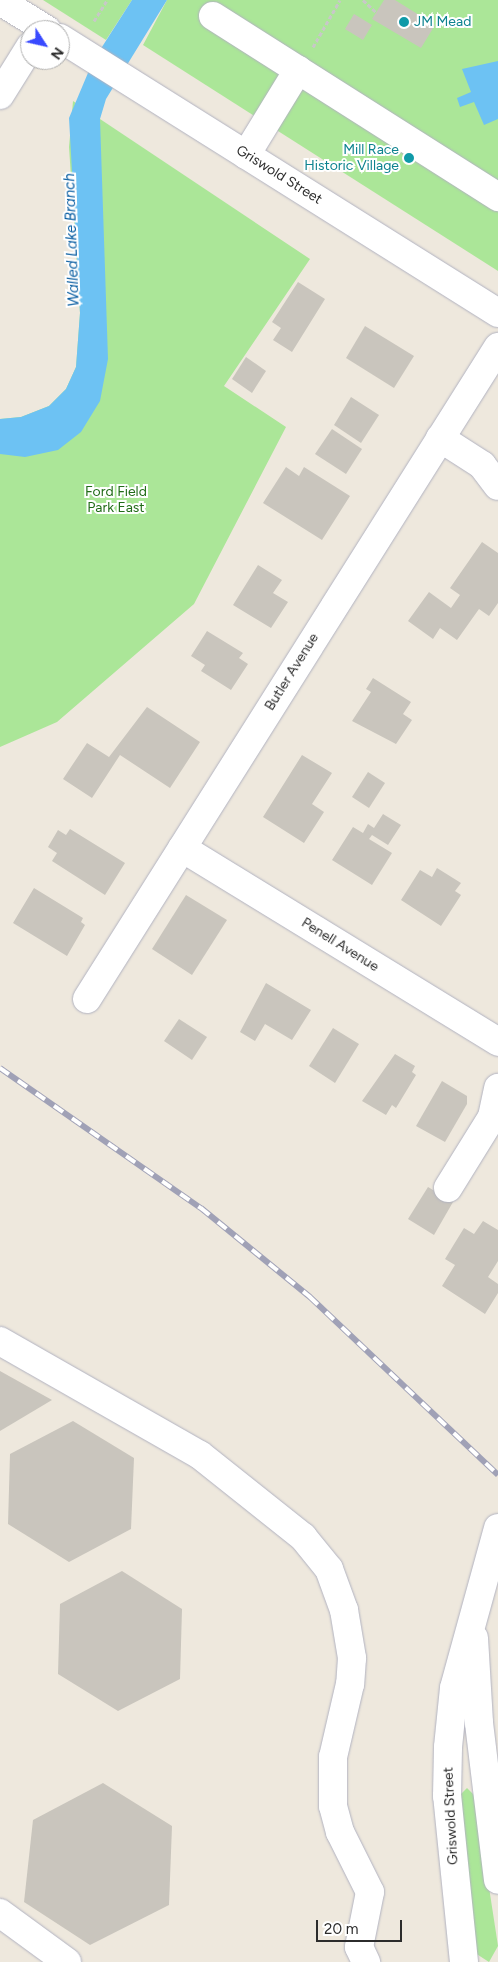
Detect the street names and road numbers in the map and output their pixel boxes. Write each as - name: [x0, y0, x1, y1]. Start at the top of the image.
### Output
- street label: Griswold Street: [233, 142, 325, 208]
- street label: Butler Avenue: [262, 630, 322, 714]
- street label: Penell Avenue: [298, 915, 382, 975]
- street label: Griswold Street: [440, 1767, 462, 1865]

